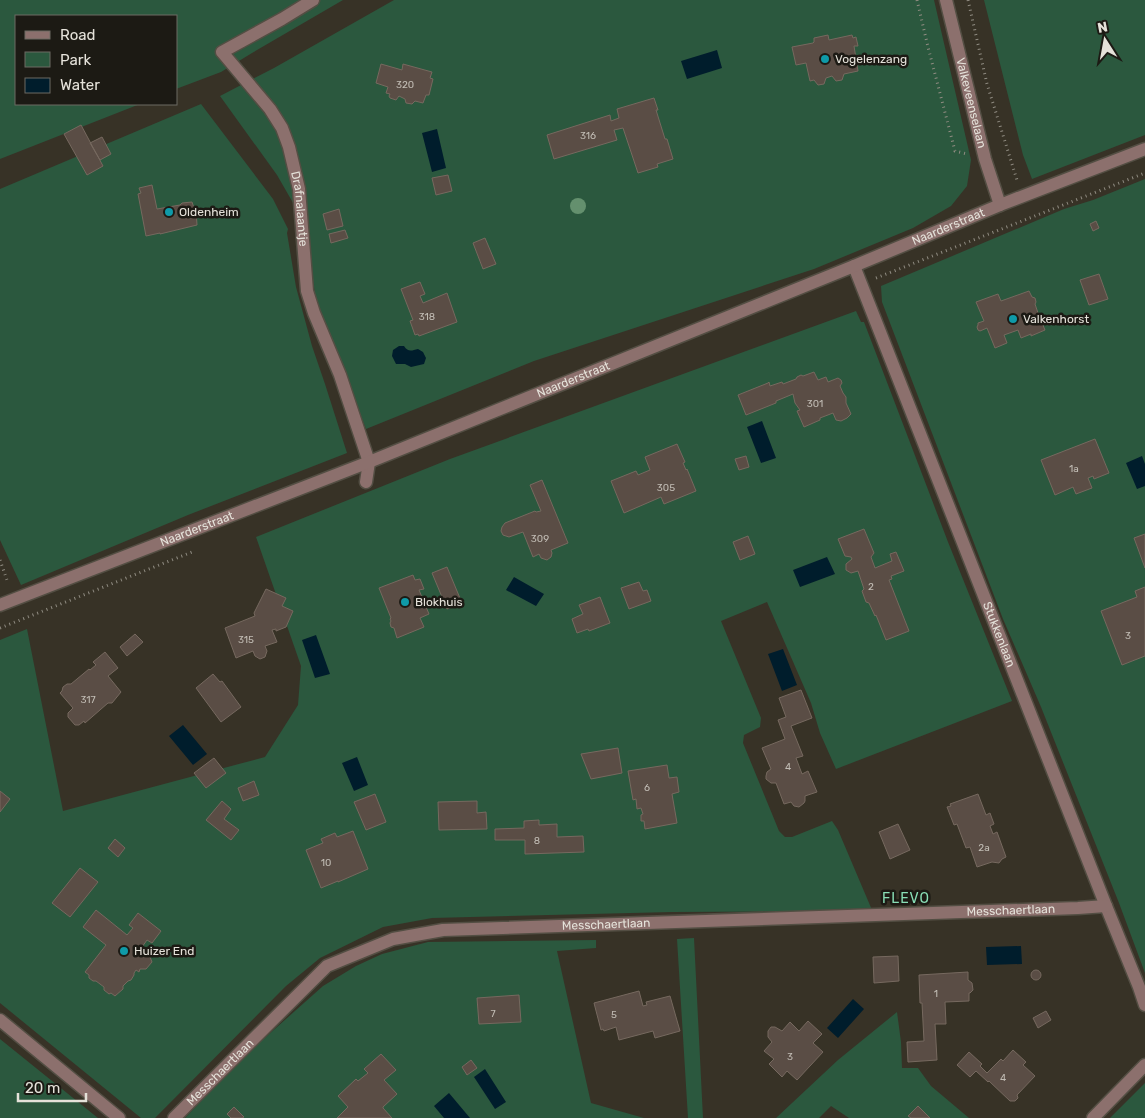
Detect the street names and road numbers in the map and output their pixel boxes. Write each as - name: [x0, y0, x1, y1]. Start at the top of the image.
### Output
- street label: Valkeveenselaan: [953, 56, 989, 150]
- street label: Drafnalaantje: [288, 170, 311, 247]
- street label: Naarderstraat: [910, 205, 987, 248]
- street label: Naarderstraat: [535, 358, 612, 401]
- street label: Naarderstraat: [158, 508, 236, 549]
- street label: Stukkenlaan: [980, 600, 1018, 669]
- street label: Messchaertlaan: [966, 902, 1055, 919]
- street label: Messchaertlaan: [562, 916, 651, 933]
- street label: Messchaertlaan: [184, 1036, 256, 1108]

